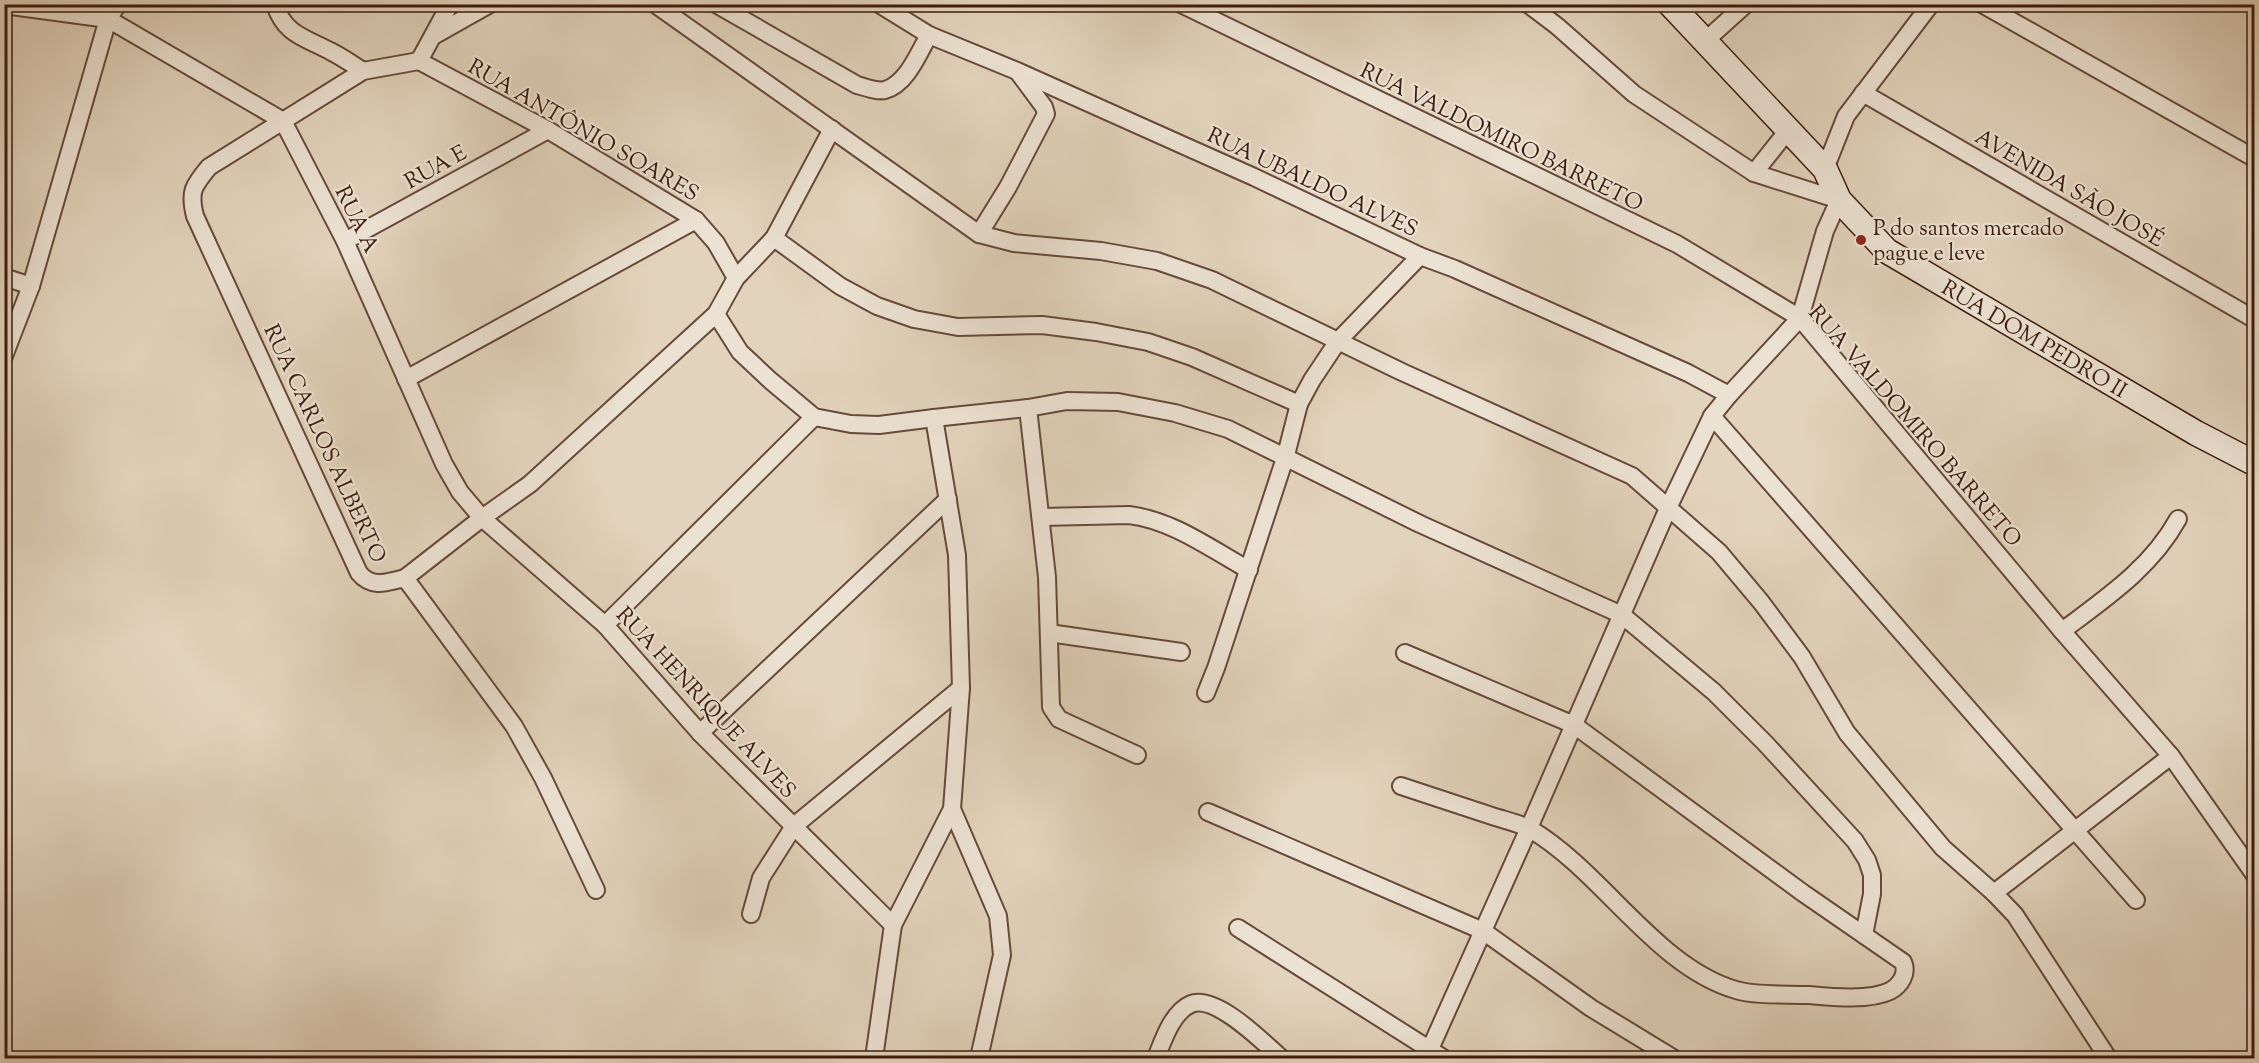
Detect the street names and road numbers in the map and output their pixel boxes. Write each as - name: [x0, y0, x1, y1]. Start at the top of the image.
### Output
- street label: RUA ANTÔNIO SOARES: [461, 51, 704, 211]
- street label: RUA VALDOMIRO BARRETO: [1354, 56, 1648, 221]
- street label: RUA UBALDO ALVES: [1201, 121, 1422, 247]
- street label: AVENIDA SÃO JOSÉ: [1968, 121, 2170, 257]
- street label: RUA E: [399, 138, 474, 199]
- street label: RUA A: [325, 181, 385, 260]
- street label: RUA DOM PEDRO II: [1934, 273, 2132, 408]
- street label: RUA VALDOMIRO BARRETO: [1799, 299, 2028, 555]
- street label: RUA CARLOS ALBERTO: [254, 320, 393, 569]
- street label: RUA HENRIQUE ALVES: [607, 601, 802, 807]

